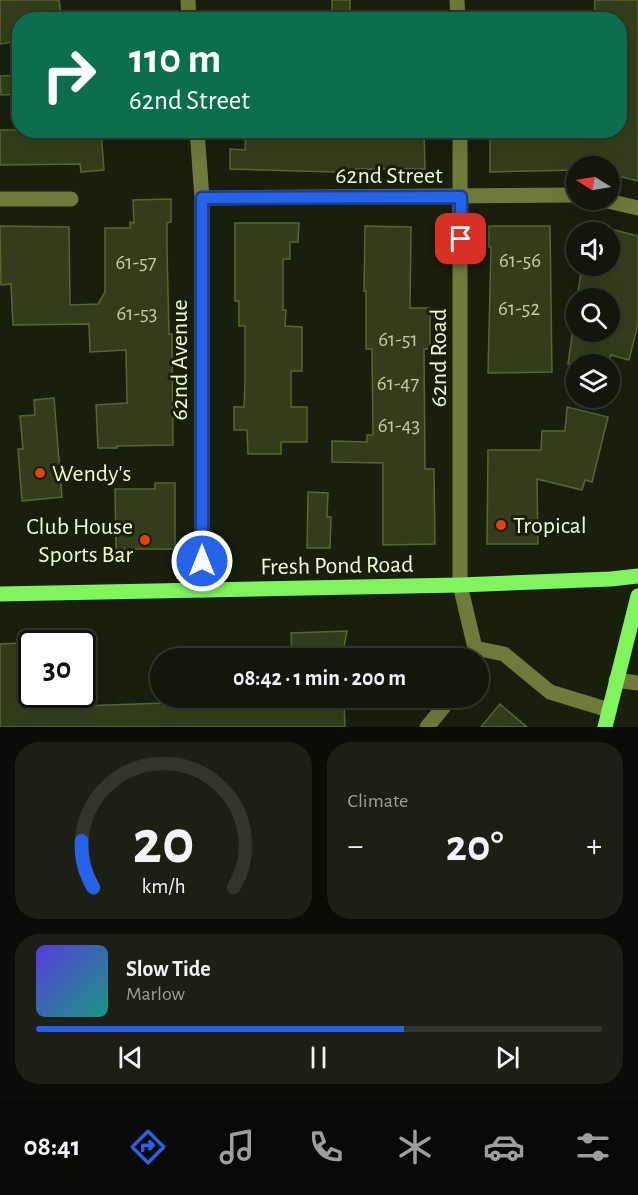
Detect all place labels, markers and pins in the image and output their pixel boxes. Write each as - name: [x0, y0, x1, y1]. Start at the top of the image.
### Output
- pin: [435, 213, 486, 264]
- place label: Wendy's: [52, 462, 131, 486]
- marker: Wendy's: [33, 466, 47, 480]
- place label: Tropical: [513, 514, 587, 538]
- place label: Club House Sports Bar: [26, 515, 133, 567]
- marker: Tropical: [494, 518, 508, 532]
- marker: Club House Sports Bar: [138, 533, 152, 547]

